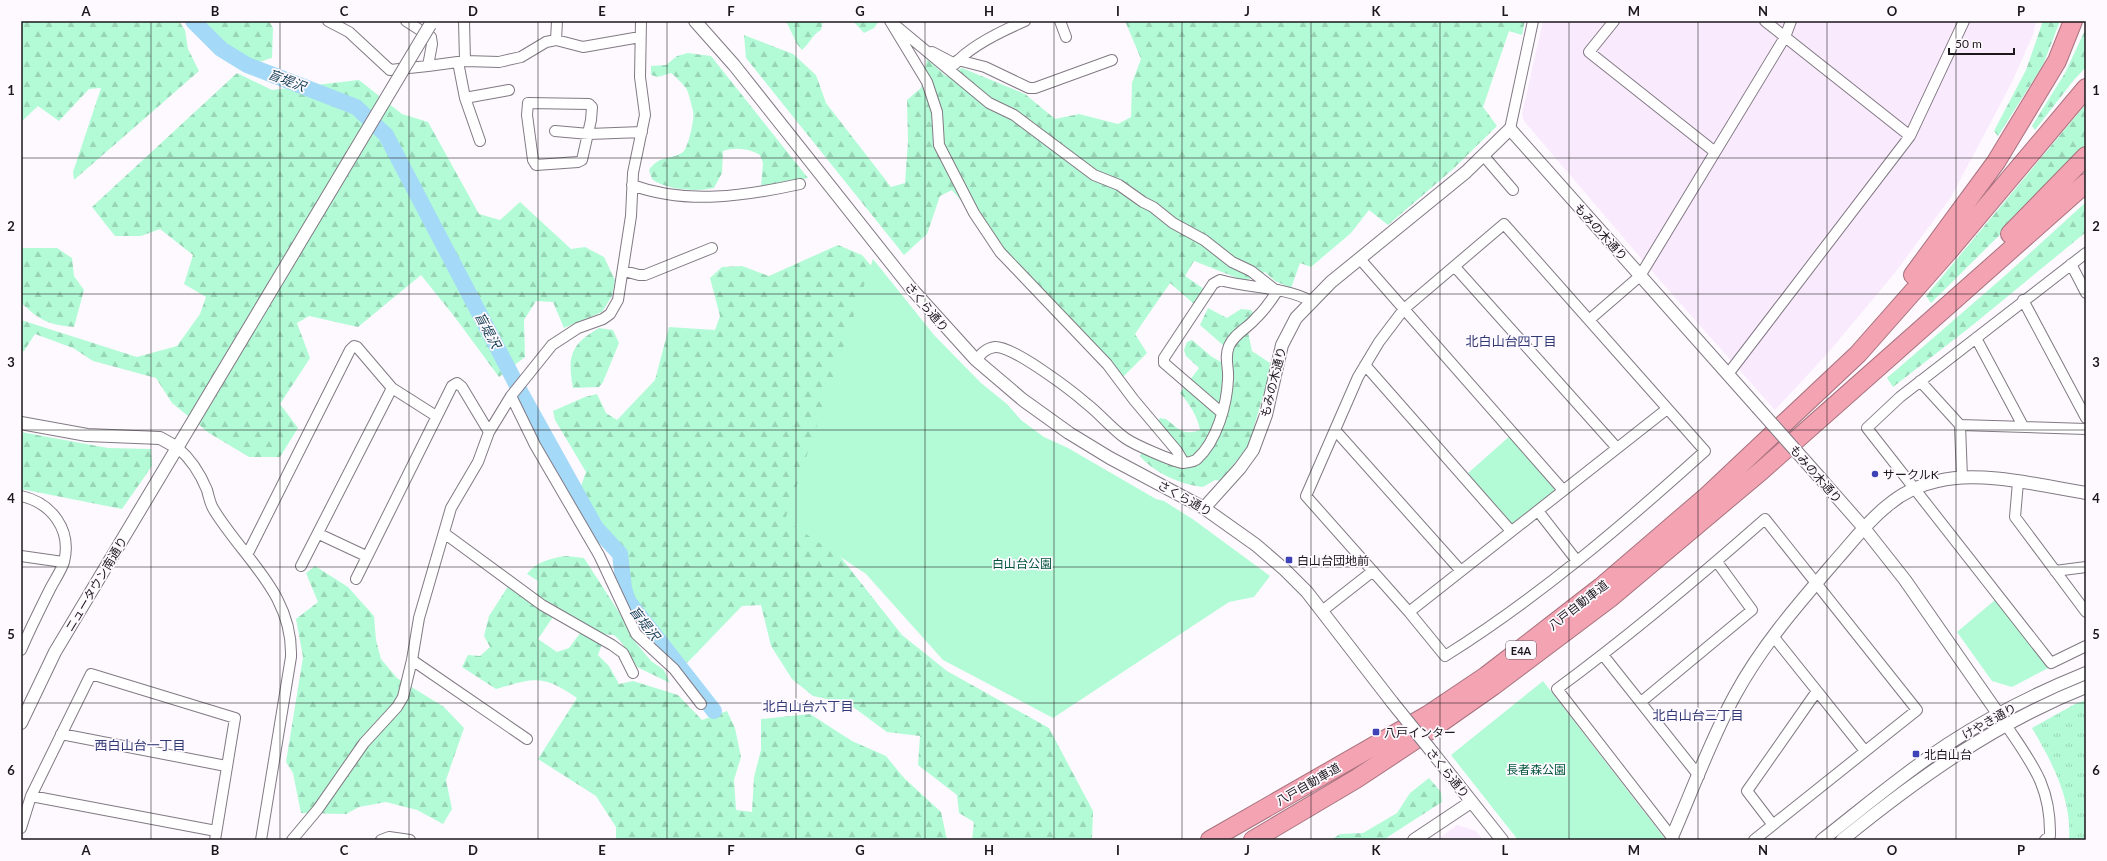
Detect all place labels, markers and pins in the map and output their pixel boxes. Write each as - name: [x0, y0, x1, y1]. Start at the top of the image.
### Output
- place label: サークルK: [1883, 467, 1939, 482]
- marker: サークルK: [1870, 469, 1880, 479]
- place label: 白山台団地前: [1297, 553, 1369, 568]
- marker: 白山台団地前: [1284, 555, 1294, 565]
- place label: 八戸インター: [1384, 725, 1456, 740]
- marker: 八戸インター: [1371, 727, 1381, 737]
- place label: 北白山台: [1924, 747, 1972, 762]
- marker: 北白山台: [1911, 749, 1921, 759]

